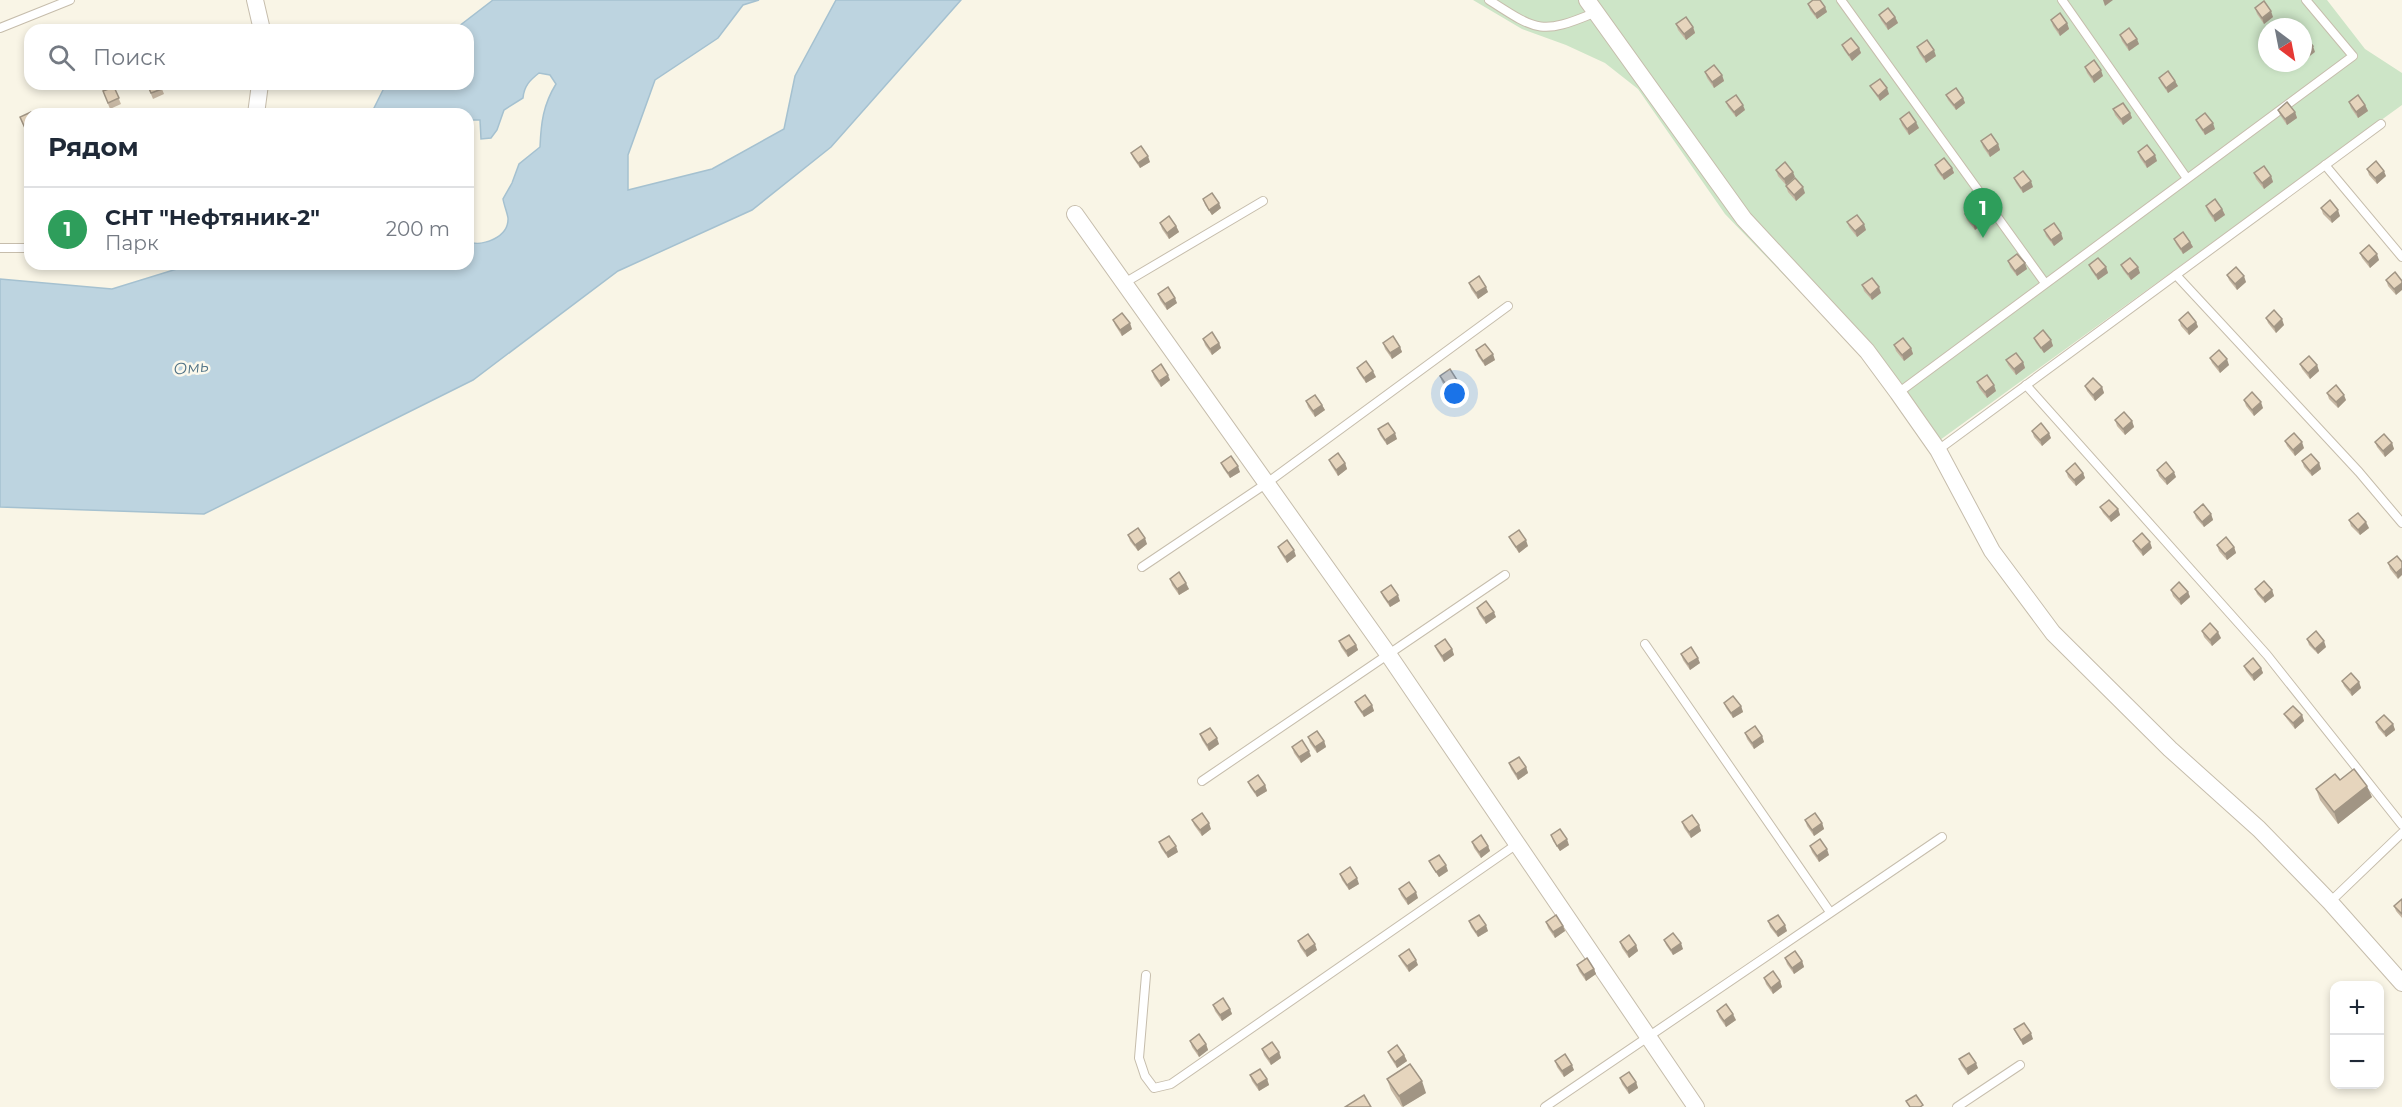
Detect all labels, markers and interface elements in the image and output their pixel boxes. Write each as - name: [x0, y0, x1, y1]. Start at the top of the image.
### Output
- north arrow: [2258, 18, 2312, 72]
- search box: [24, 24, 474, 90]
- icon: search: [45, 41, 78, 74]
- text: Поиск: [93, 44, 165, 71]
- text: Рядом: [48, 131, 139, 163]
- pin: 1: [1964, 188, 2002, 238]
- text: СНТ "Нефтяник-2": [105, 204, 320, 231]
- text: 1: [64, 217, 71, 241]
- text: 200 m: [386, 217, 450, 241]
- text: Парк: [105, 231, 159, 255]
- water label: Омь: [172, 356, 210, 379]
- your location: [1440, 379, 1469, 408]
- map controls: [2330, 981, 2384, 1089]
- button: +: [2330, 981, 2384, 1035]
- button: −: [2330, 1035, 2384, 1089]

